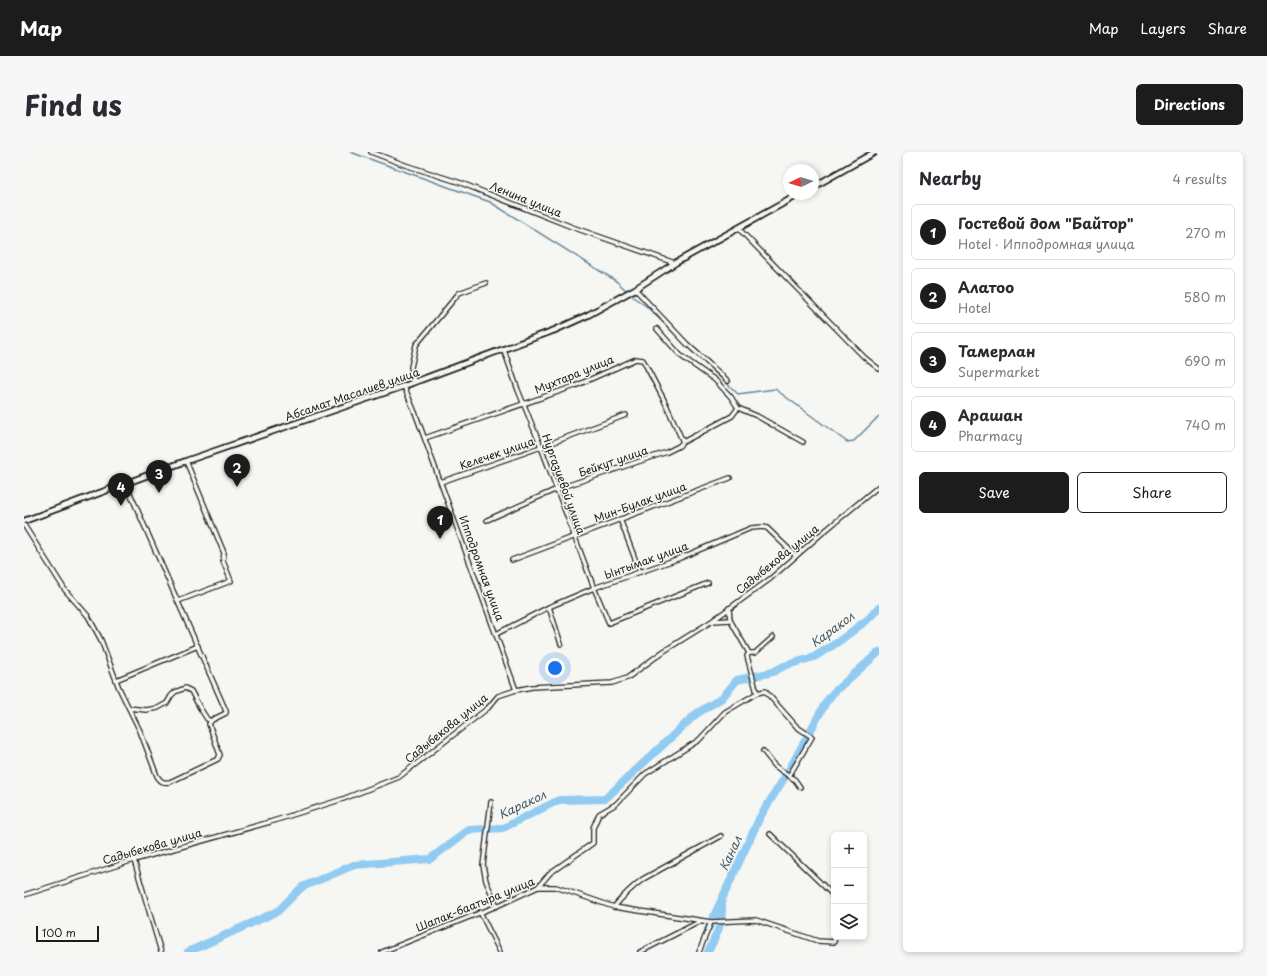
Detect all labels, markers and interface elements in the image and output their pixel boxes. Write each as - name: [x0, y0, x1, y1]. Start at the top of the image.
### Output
- text: Map: [20, 14, 62, 42]
- text: Map: [1089, 18, 1119, 39]
- text: Layers: [1141, 18, 1186, 39]
- text: Share: [1208, 18, 1247, 39]
- text: Find us: [24, 83, 122, 126]
- button: Directions: [1136, 84, 1243, 125]
- north arrow: [783, 164, 819, 200]
- text: Nearby: [919, 165, 981, 191]
- text: 4 results: [1173, 169, 1227, 188]
- street label: Ленина улица: [487, 177, 565, 221]
- text: Гостевой дом "Байтор": [958, 211, 1134, 234]
- text: 1: [930, 223, 936, 242]
- text: 270 m: [1185, 223, 1226, 242]
- text: Hotel · Ипподромная улица: [958, 234, 1135, 253]
- text: Алатоо: [958, 275, 1014, 298]
- text: 2: [928, 287, 938, 306]
- text: 580 m: [1184, 287, 1226, 306]
- text: Hotel: [958, 298, 991, 317]
- text: Тамерлан: [958, 339, 1035, 362]
- street label: Мухтара улица: [532, 350, 616, 398]
- text: 3: [929, 351, 937, 370]
- text: 690 m: [1184, 351, 1226, 370]
- text: Supermarket: [958, 362, 1040, 381]
- street label: Абсамат Масалиев улица: [282, 363, 422, 425]
- text: Арашан: [958, 403, 1023, 426]
- text: 4: [929, 415, 937, 434]
- text: 740 m: [1185, 415, 1226, 434]
- text: Pharmacy: [958, 426, 1023, 445]
- street label: Нургазиевой улица: [538, 431, 590, 537]
- street label: Келечек улица: [457, 432, 537, 474]
- street label: Бейкут улица: [576, 441, 650, 481]
- pin: 2: [224, 454, 250, 487]
- pin: 3: [146, 460, 172, 493]
- button: Save: [919, 472, 1069, 513]
- button: Share: [1077, 472, 1227, 513]
- pin: 4: [108, 473, 134, 506]
- street label: Мин-Булак улица: [591, 477, 689, 527]
- pin: 1: [427, 506, 453, 539]
- street label: Ипподромная улица: [455, 513, 509, 623]
- street label: Садыбекова улица: [732, 520, 822, 598]
- street label: Ынтымак улица: [602, 537, 690, 583]
- water label: Каракол: [806, 607, 858, 651]
- your location: [545, 658, 565, 678]
- street label: Садыбекова улица: [401, 689, 491, 767]
- water label: Каракол: [495, 785, 549, 823]
- street label: Садыбекова улица: [100, 824, 204, 868]
- water label: Канал: [714, 832, 746, 873]
- map controls: [831, 832, 867, 940]
- button: +: [831, 832, 867, 868]
- button: −: [831, 868, 867, 904]
- street label: Шапак-баатыра улица: [413, 872, 537, 936]
- button: layers: [831, 904, 867, 940]
- scale bar: [36, 924, 99, 943]
- text: 100 m: [42, 924, 76, 941]

